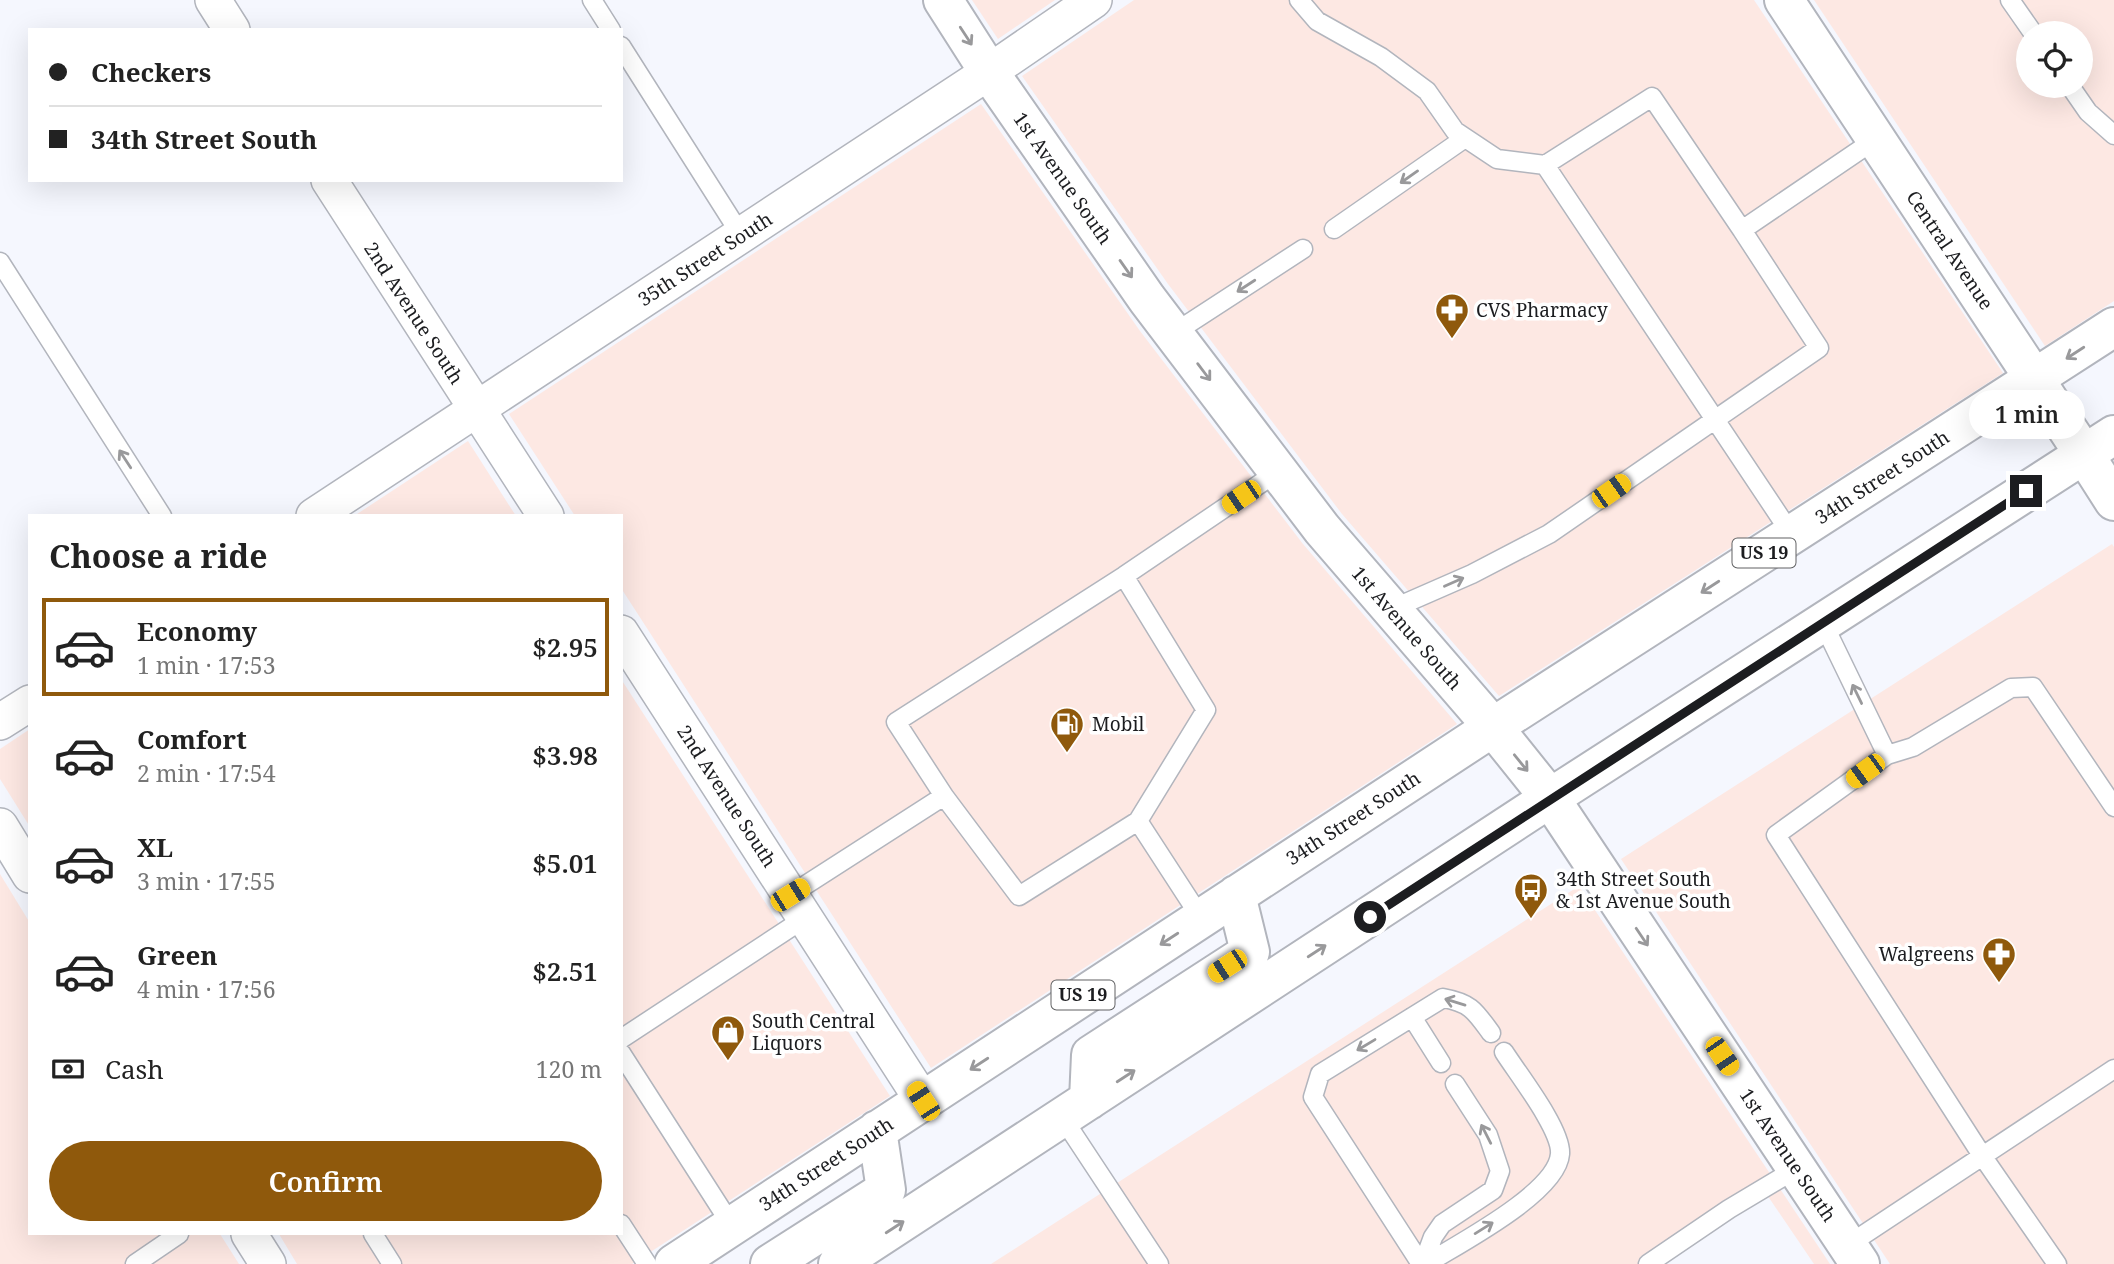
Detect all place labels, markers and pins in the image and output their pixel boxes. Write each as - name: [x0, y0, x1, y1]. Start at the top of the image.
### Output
- pharmacy icon: CVS Pharmacy: [1433, 291, 1471, 340]
- place label: CVS Pharmacy: [1476, 297, 1608, 323]
- fuel station icon: Mobil: [1048, 705, 1086, 754]
- place label: Mobil: [1092, 711, 1145, 737]
- place label: 34th Street South & 1st Avenue South: [1556, 866, 1731, 914]
- bus stop icon: 34th Street South & 1st Avenue South: [1512, 871, 1550, 920]
- pharmacy icon: Walgreens: [1980, 935, 2018, 984]
- place label: Walgreens: [1879, 941, 1974, 967]
- place label: South Central Liquors: [752, 1008, 875, 1056]
- shop icon: South Central Liquors: [709, 1013, 747, 1062]

